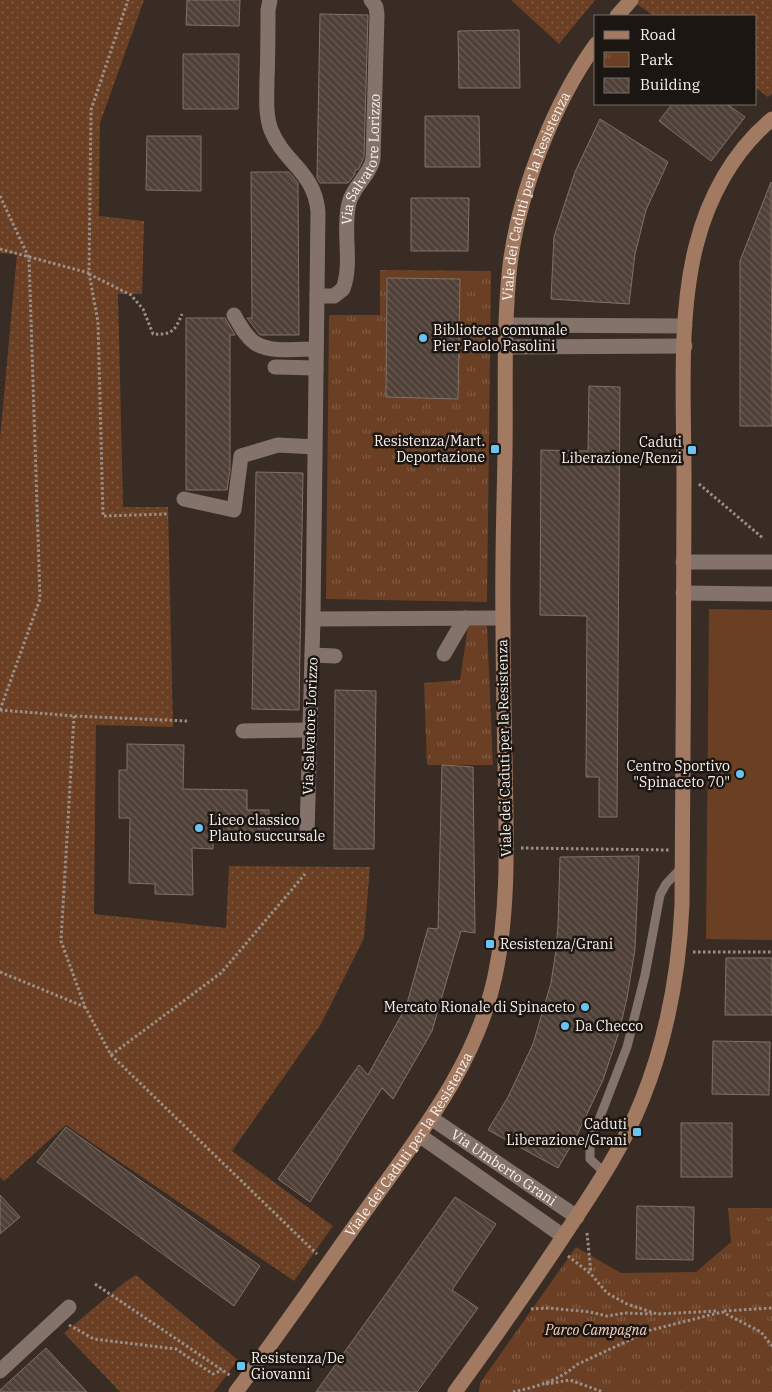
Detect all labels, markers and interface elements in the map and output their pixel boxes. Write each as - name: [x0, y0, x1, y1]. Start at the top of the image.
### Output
- legend: [594, 15, 757, 105]
- text: Road: [640, 25, 676, 44]
- text: Park: [640, 50, 673, 69]
- text: Building: [640, 75, 700, 94]
- street label: Viale dei Caduti per la Resistenza: [498, 88, 574, 301]
- street label: Via Salvatore Lorizzo: [337, 93, 384, 225]
- place label: Biblioteca comunale Pier Paolo Pasolini: [433, 321, 567, 355]
- marker: Biblioteca comunale Pier Paolo Pasolini: [417, 332, 429, 344]
- place label: Resistenza/Mart. Deportazione: [374, 432, 485, 466]
- place label: Caduti Liberazione/Renzi: [561, 433, 682, 467]
- marker: Resistenza/Mart. Deportazione: [489, 443, 501, 455]
- marker: Caduti Liberazione/Renzi: [686, 444, 698, 456]
- street label: Viale dei Caduti per la Resistenza: [493, 639, 515, 857]
- street label: Via Salvatore Lorizzo: [299, 657, 321, 795]
- place label: Centro Sportivo "Spinaceto 70": [627, 757, 730, 791]
- marker: Centro Sportivo "Spinaceto 70": [734, 768, 746, 780]
- place label: Liceo classico Plauto succursale: [209, 811, 325, 845]
- marker: Liceo classico Plauto succursale: [193, 822, 205, 834]
- place label: Resistenza/Grani: [500, 935, 613, 953]
- marker: Resistenza/Grani: [484, 938, 496, 950]
- place label: Mercato Rionale di Spinaceto: [384, 998, 575, 1016]
- marker: Mercato Rionale di Spinaceto: [579, 1001, 591, 1013]
- place label: Da Checco: [575, 1017, 643, 1035]
- marker: Da Checco: [559, 1020, 571, 1032]
- street label: Viale dei Caduti per la Resistenza: [341, 1049, 476, 1240]
- place label: Caduti Liberazione/Grani: [506, 1115, 627, 1149]
- street label: Via Umberto Grani: [448, 1125, 560, 1210]
- marker: Caduti Liberazione/Grani: [631, 1126, 643, 1138]
- park label: Parco Campagna: [544, 1321, 647, 1339]
- place label: Resistenza/De Giovanni: [251, 1349, 344, 1383]
- marker: Resistenza/De Giovanni: [235, 1360, 247, 1372]

